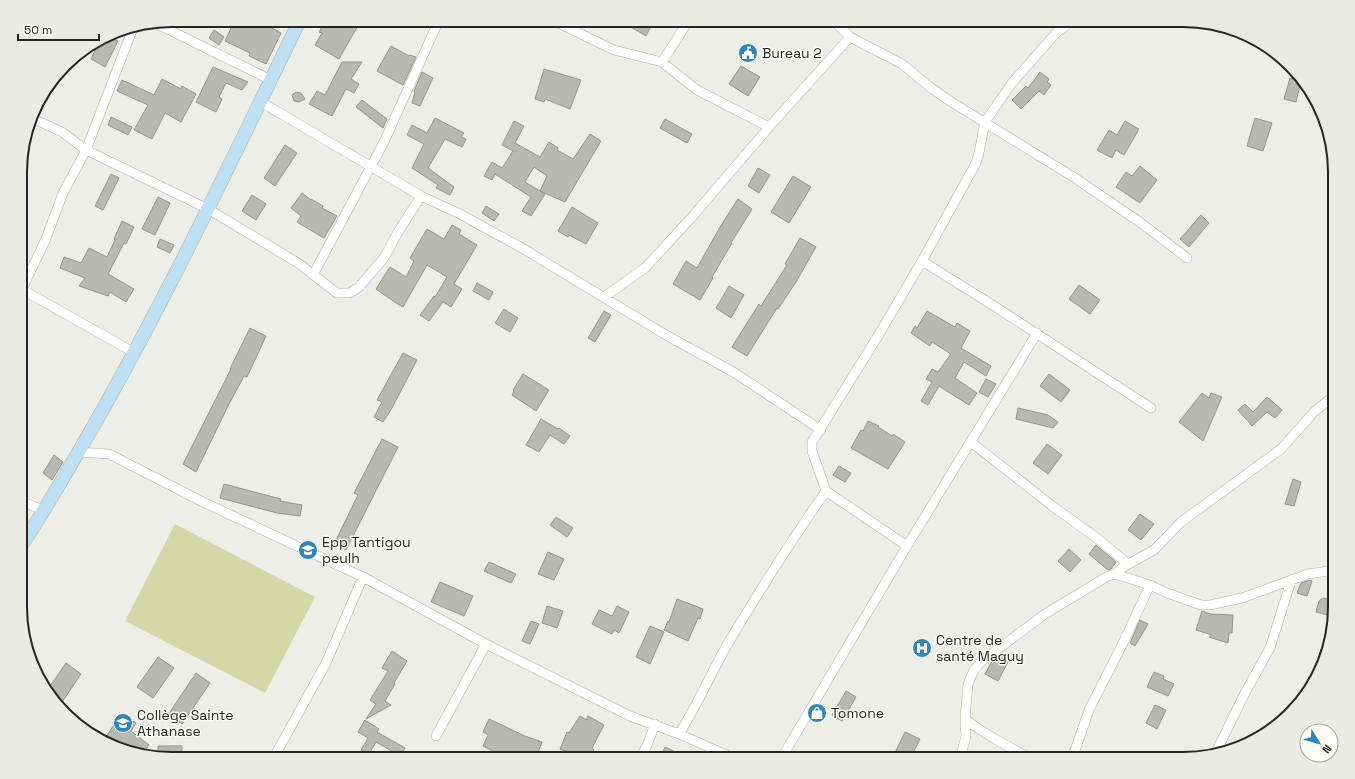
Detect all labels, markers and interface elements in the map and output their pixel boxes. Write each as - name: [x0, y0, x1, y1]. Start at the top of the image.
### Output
- scale bar: [18, 16, 99, 42]
- text: 50 m: [24, 22, 52, 38]
- public building icon: Bureau 2: [737, 42, 759, 64]
- place label: Bureau 2: [762, 44, 822, 62]
- place label: Epp Tantigou peulh: [322, 533, 411, 567]
- school or university icon: Epp Tantigou peulh: [297, 539, 319, 561]
- place label: Centre de santé Maguy: [936, 631, 1024, 665]
- hospital icon: Centre de santé Maguy: [911, 637, 933, 659]
- shop icon: Tomone: [806, 702, 828, 724]
- place label: Tomone: [831, 704, 884, 722]
- place label: Collège Sainte Athanase: [137, 706, 234, 740]
- school or university icon: Collège Sainte Athanase: [112, 712, 134, 734]
- north arrow: [1299, 723, 1339, 763]
- text: N: [1319, 742, 1335, 756]

